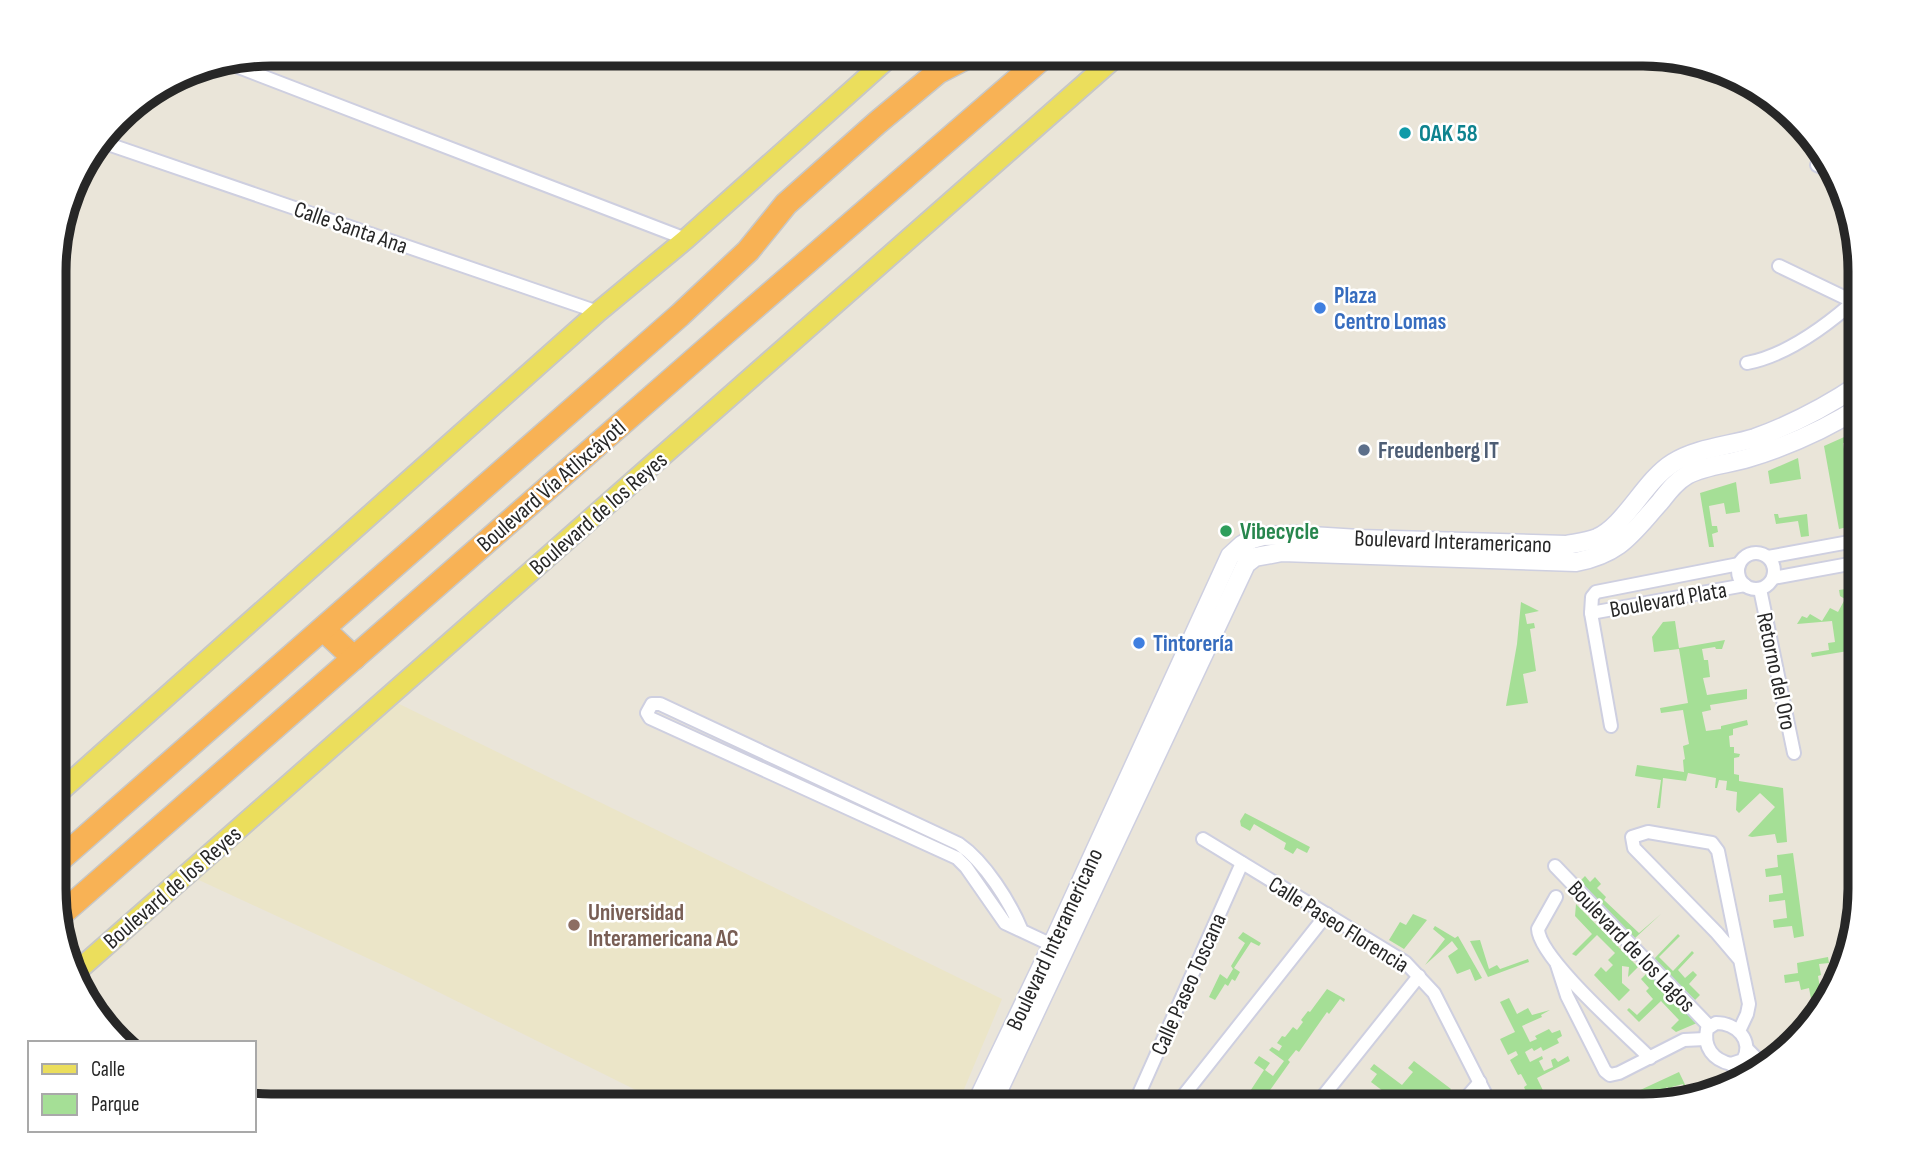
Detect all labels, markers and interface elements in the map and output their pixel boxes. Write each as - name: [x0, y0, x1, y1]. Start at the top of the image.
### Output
- place label: OAK 58: [1419, 120, 1478, 148]
- marker: OAK 58: [1397, 125, 1413, 141]
- street label: Calle Santa Ana: [290, 195, 411, 260]
- place label: Plaza Centro Lomas: [1334, 282, 1446, 336]
- marker: Plaza Centro Lomas: [1312, 300, 1328, 316]
- street label: Boulevard Vía Atlixcáyotl: [471, 413, 632, 558]
- place label: Freudenberg IT: [1378, 437, 1499, 465]
- marker: Freudenberg IT: [1356, 442, 1372, 458]
- street label: Boulevard de los Reyes: [524, 446, 673, 581]
- place label: Vibecycle: [1240, 518, 1319, 546]
- marker: Vibecycle: [1218, 523, 1234, 539]
- street label: Boulevard Interamericano: [1354, 525, 1552, 559]
- street label: Boulevard Plata: [1608, 576, 1729, 624]
- street label: Retorno del Oro: [1750, 610, 1802, 733]
- place label: Tintorería: [1153, 630, 1233, 658]
- marker: Tintorería: [1131, 635, 1147, 651]
- street label: Boulevard de los Reyes: [98, 820, 247, 955]
- street label: Boulevard Interamericano: [1000, 844, 1109, 1035]
- street label: Calle Paseo Florencia: [1263, 871, 1414, 979]
- street label: Boulevard de los Lagos: [1561, 875, 1701, 1018]
- place label: Universidad Interamericana AC: [588, 899, 738, 953]
- street label: Calle Paseo Toscana: [1145, 909, 1233, 1060]
- marker: Universidad Interamericana AC: [566, 917, 582, 933]
- legend: [28, 1041, 256, 1132]
- text: Calle: [91, 1057, 125, 1082]
- text: Parque: [91, 1092, 139, 1117]

